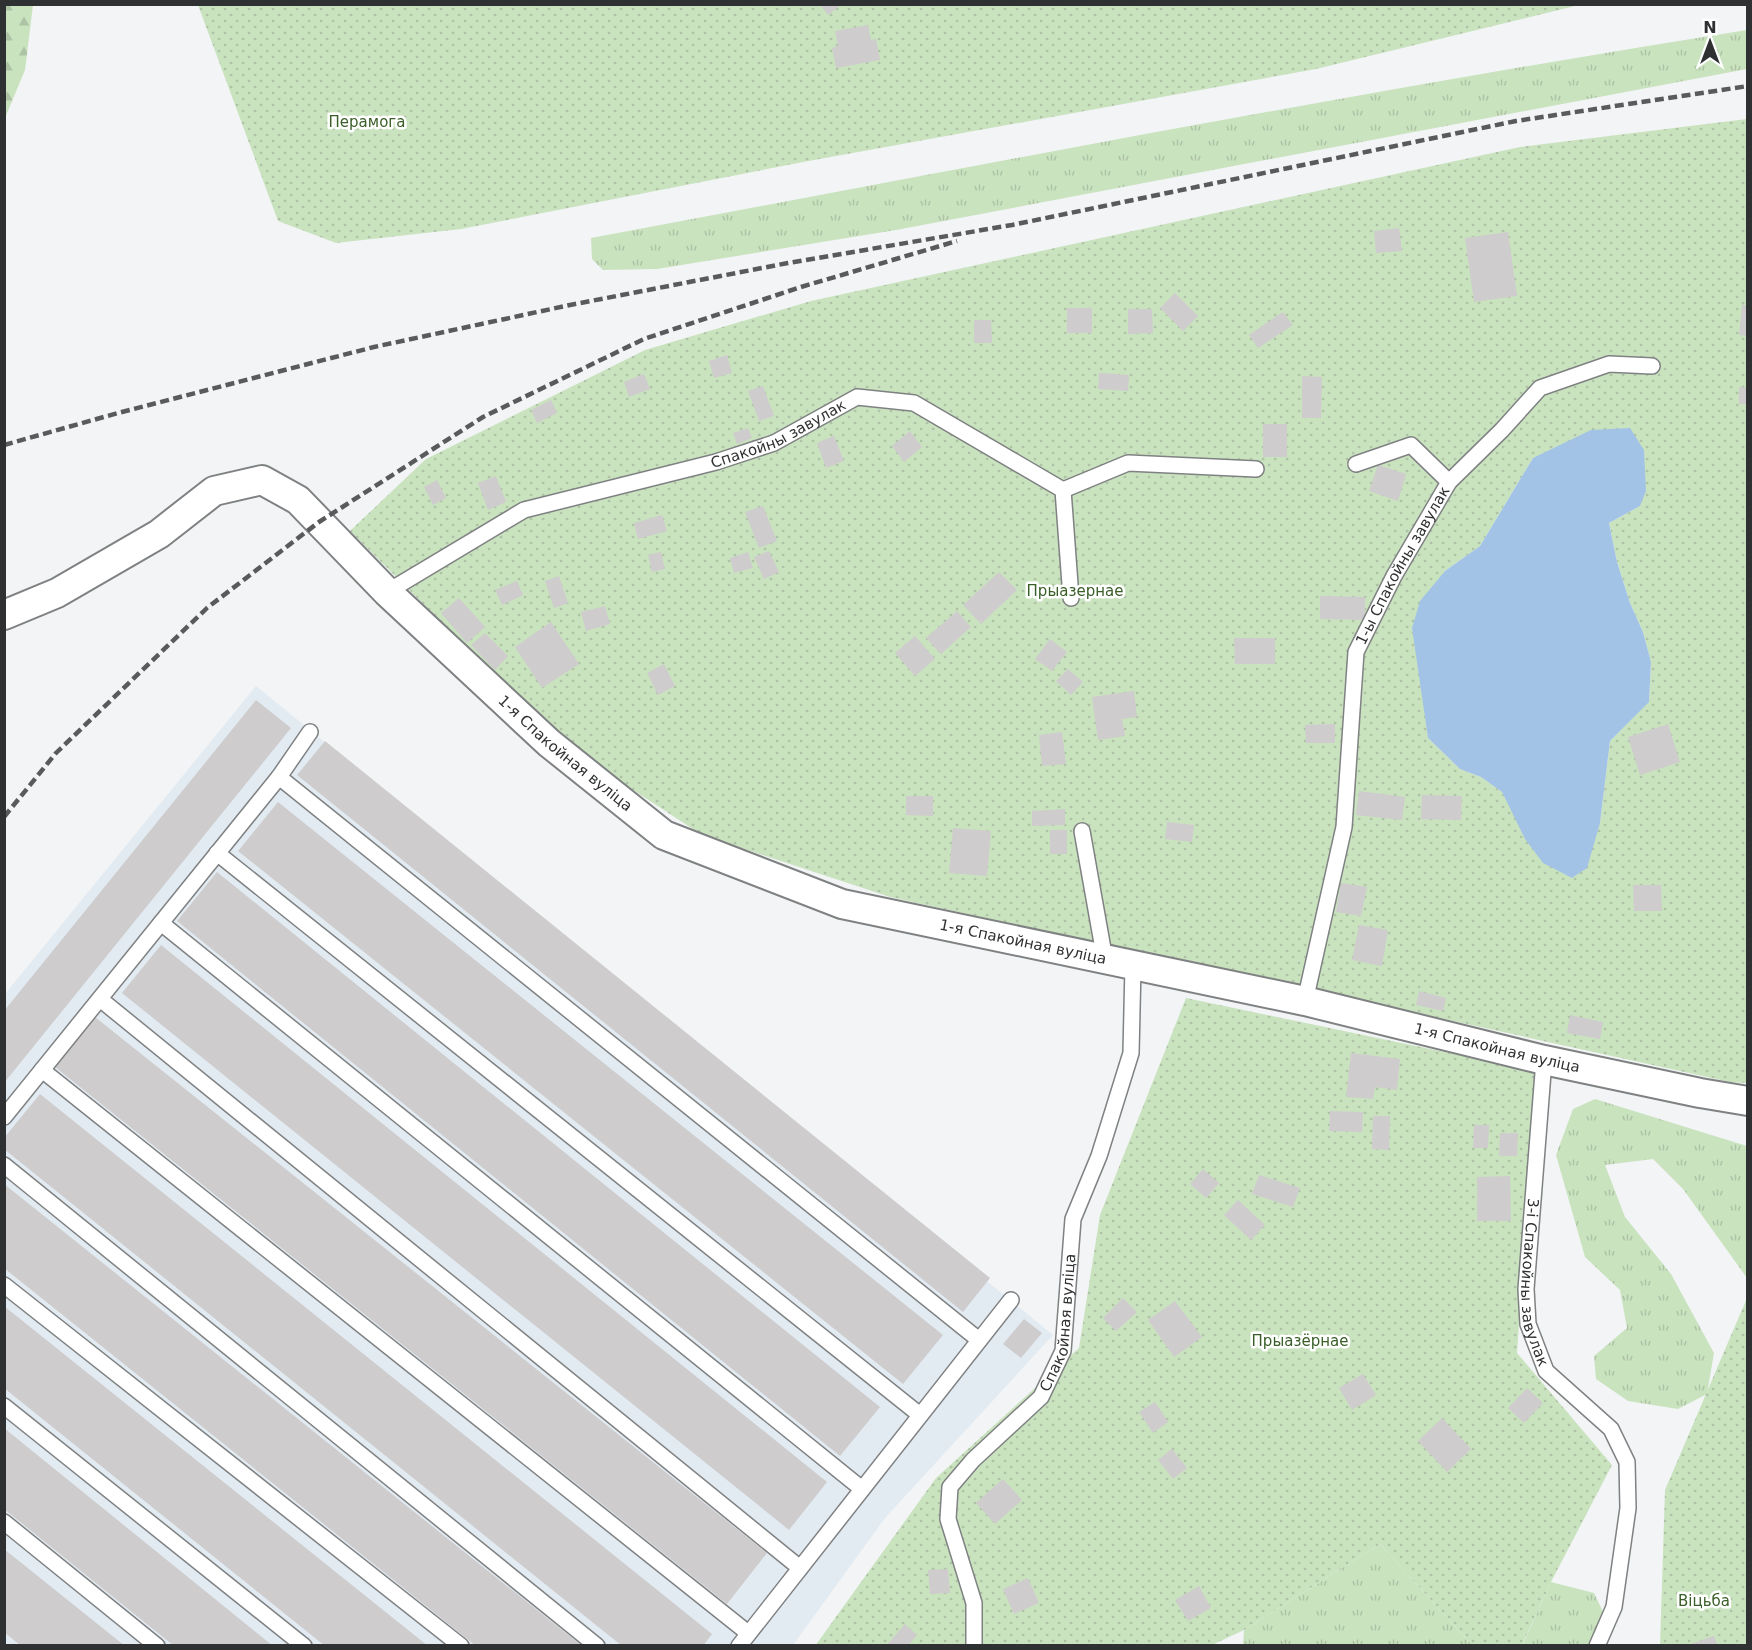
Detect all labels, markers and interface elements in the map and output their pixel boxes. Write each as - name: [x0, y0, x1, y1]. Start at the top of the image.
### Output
- north arrow: [1680, 12, 1740, 72]
- text: N: [1703, 18, 1717, 37]
- park label: Перамога: [329, 113, 405, 131]
- street label: Спакойны завулак: [709, 396, 849, 472]
- street label: 1-ы Спакойны завулак: [1352, 483, 1454, 648]
- park label: Прыазернае: [1027, 582, 1123, 600]
- street label: 1-я Спакойная вуліца: [495, 691, 636, 815]
- street label: 1-я Спакойная вуліца: [938, 916, 1108, 968]
- street label: 1-я Спакойная вуліца: [1412, 1019, 1582, 1076]
- street label: 3-і Спакойны завулак: [1517, 1198, 1552, 1369]
- street label: Спакойная вуліца: [1036, 1253, 1079, 1394]
- park label: Прыазёрнае: [1252, 1332, 1348, 1350]
- park label: Віцьба: [1678, 1592, 1730, 1610]

